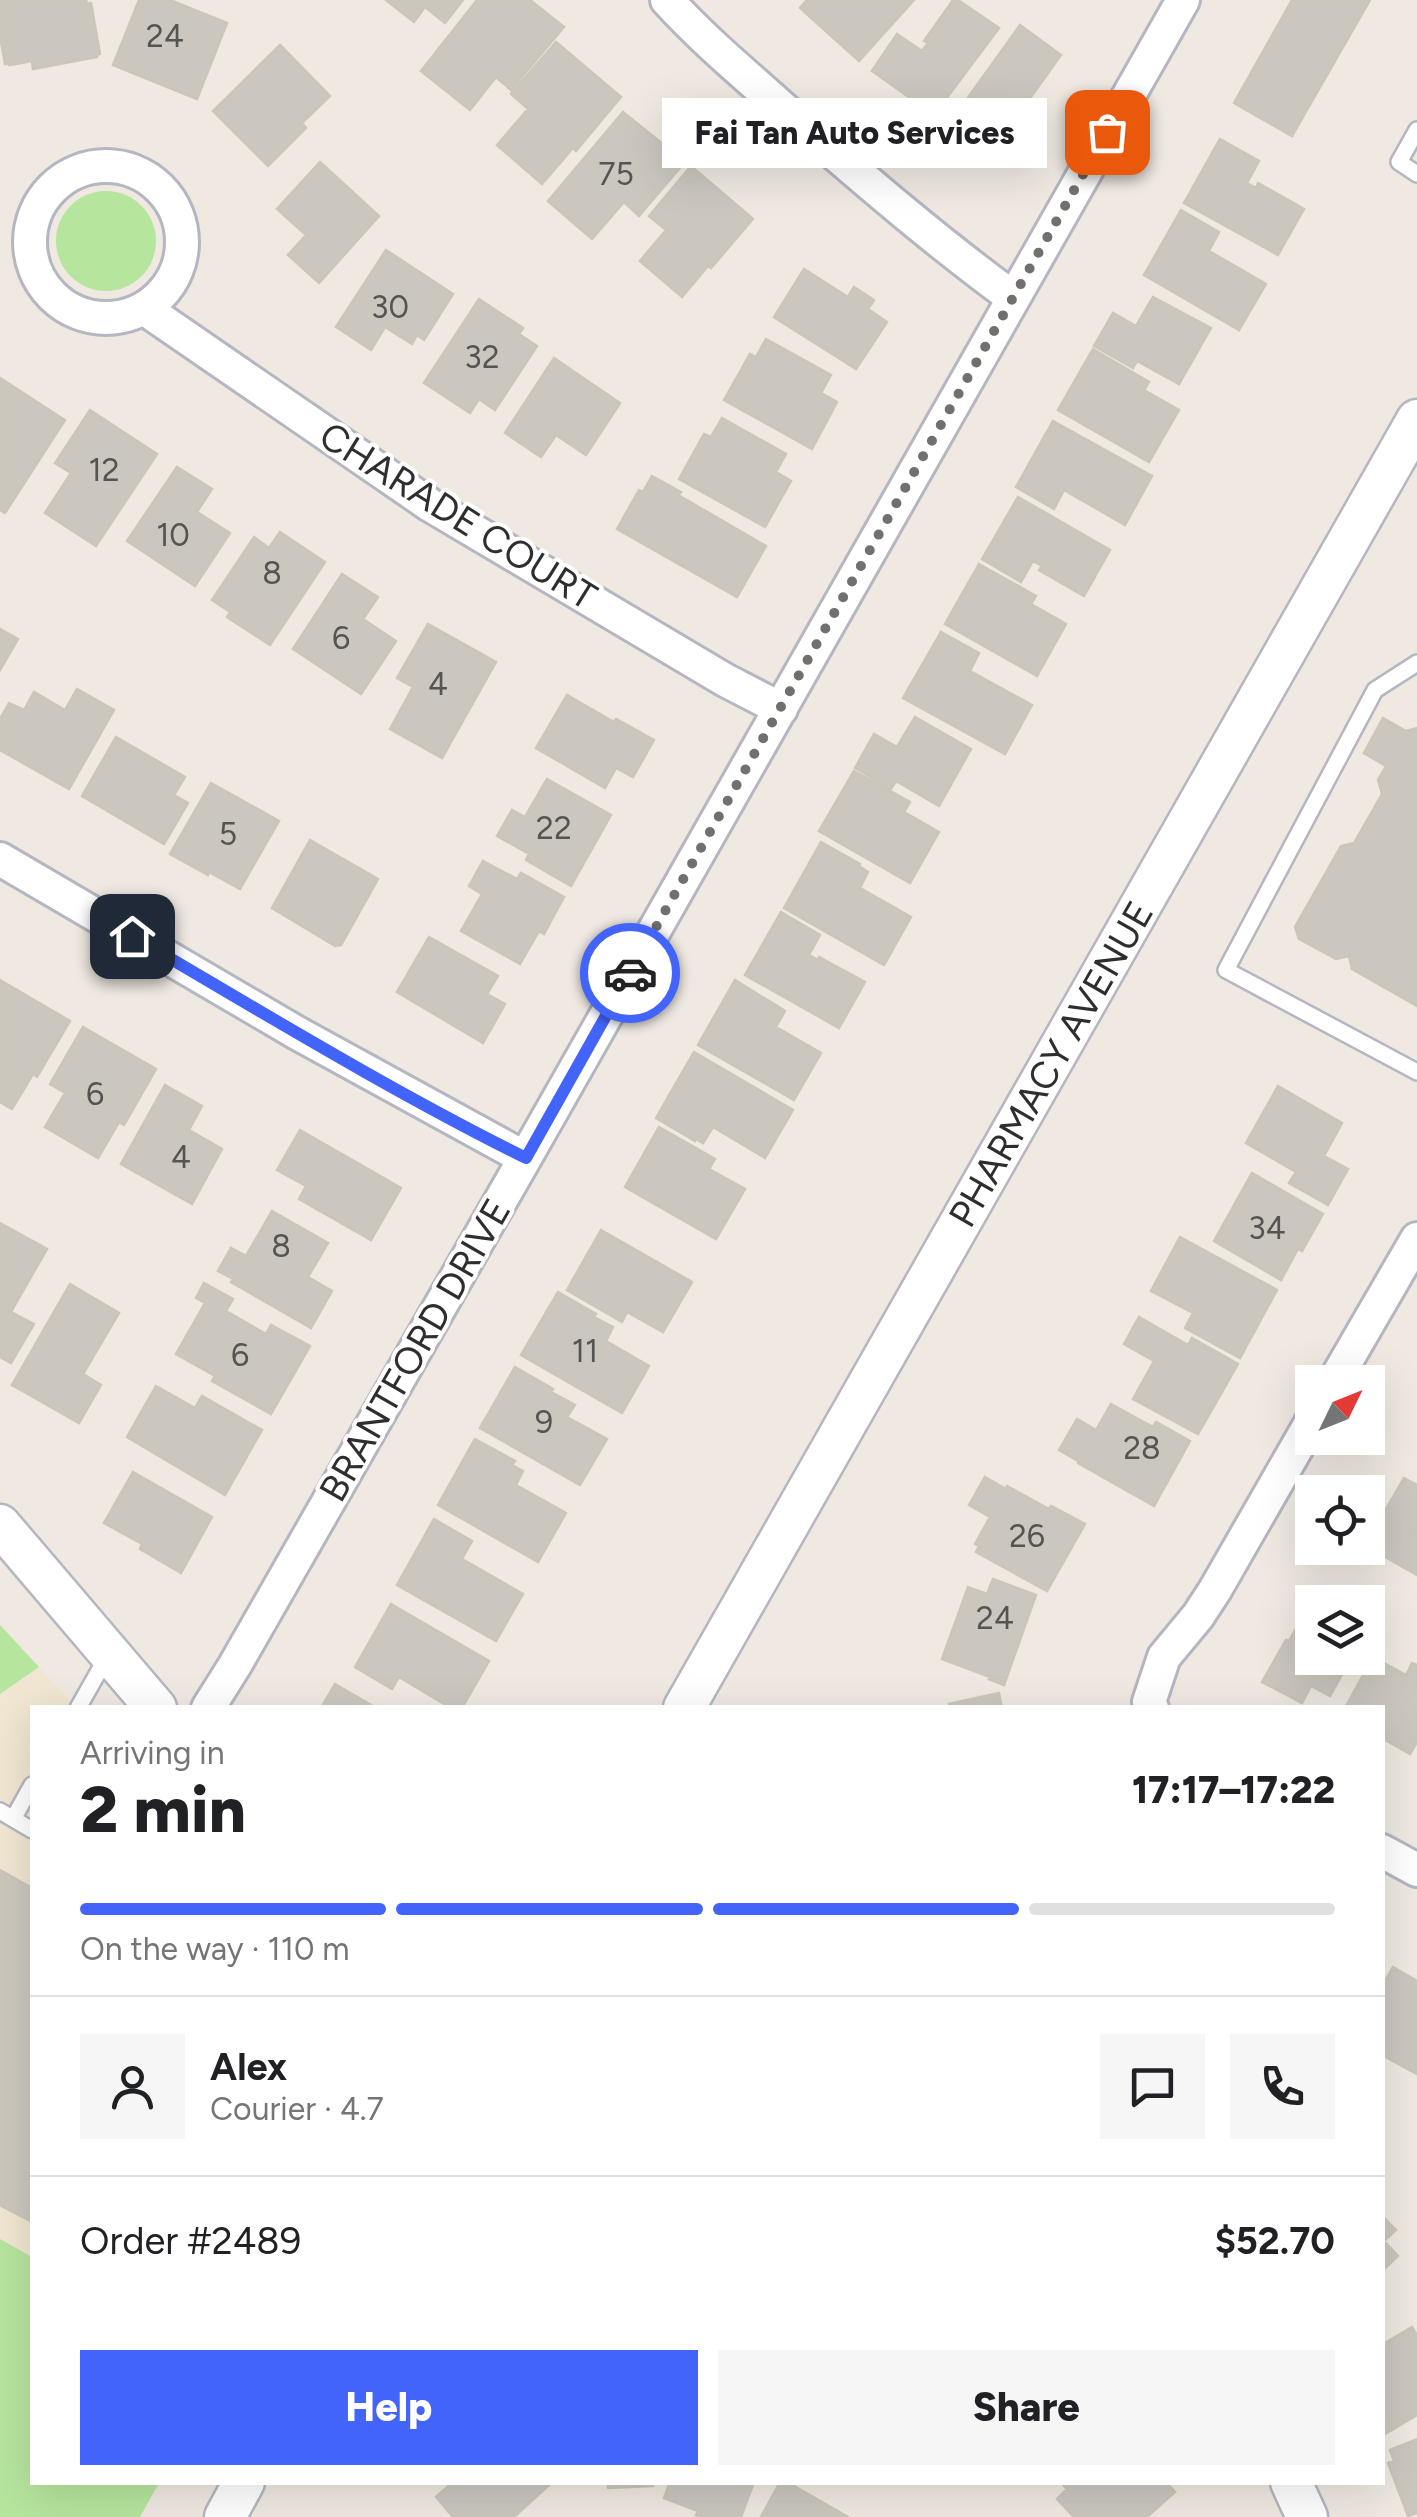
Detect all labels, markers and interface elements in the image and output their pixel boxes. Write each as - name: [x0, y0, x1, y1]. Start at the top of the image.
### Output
- house number: 24: [146, 17, 184, 55]
- pin: [1065, 90, 1150, 175]
- callout: Fai Tan Auto Services: [662, 97, 1047, 167]
- icon: bag: [1080, 105, 1135, 160]
- text: Fai Tan Auto Services: [695, 114, 1014, 152]
- house number: 75: [598, 155, 634, 193]
- house number: 30: [371, 288, 409, 326]
- house number: 32: [464, 338, 500, 376]
- street label: CHARADE COURT: [311, 412, 605, 620]
- house number: 12: [88, 451, 120, 489]
- house number: 10: [156, 516, 190, 554]
- house number: 8: [262, 554, 282, 592]
- house number: 6: [332, 619, 350, 657]
- house number: 4: [428, 665, 448, 703]
- house number: 22: [536, 809, 572, 847]
- house number: 5: [219, 815, 237, 853]
- street label: PHARMACY AVENUE: [939, 893, 1163, 1235]
- pin: [90, 894, 175, 979]
- icon: home: [105, 909, 160, 964]
- courier: [580, 923, 680, 1023]
- icon: car: [603, 946, 658, 1001]
- house number: 6: [86, 1075, 104, 1113]
- house number: 4: [171, 1138, 191, 1176]
- street label: BRANTFORD DRIVE: [310, 1191, 520, 1509]
- house number: 34: [1248, 1209, 1286, 1247]
- house number: 8: [271, 1227, 291, 1265]
- house number: 11: [572, 1332, 598, 1370]
- house number: 6: [231, 1336, 249, 1374]
- north arrow: [1295, 1365, 1385, 1455]
- map controls: [1295, 1365, 1385, 1675]
- house number: 9: [535, 1403, 553, 1441]
- house number: 28: [1123, 1429, 1161, 1467]
- button: locate: [1295, 1475, 1385, 1565]
- house number: 26: [1009, 1517, 1045, 1555]
- button: layers: [1295, 1585, 1385, 1675]
- house number: 24: [976, 1599, 1014, 1637]
- text: Arriving in: [80, 1734, 225, 1772]
- text: 17:17–17:22: [1132, 1767, 1335, 1813]
- text: 2 min: [80, 1770, 246, 1848]
- text: On the way · 110 m: [80, 1930, 350, 1968]
- button: person: [80, 2034, 185, 2139]
- button: chat: [1100, 2034, 1205, 2139]
- button: phone: [1230, 2034, 1335, 2139]
- text: Alex: [210, 2044, 287, 2090]
- text: Courier · 4.7: [210, 2090, 384, 2128]
- text: Order #2489: [80, 2218, 301, 2264]
- text: $52.70: [1215, 2218, 1335, 2264]
- button: Help: [80, 2350, 698, 2465]
- button: Share: [718, 2350, 1335, 2465]

